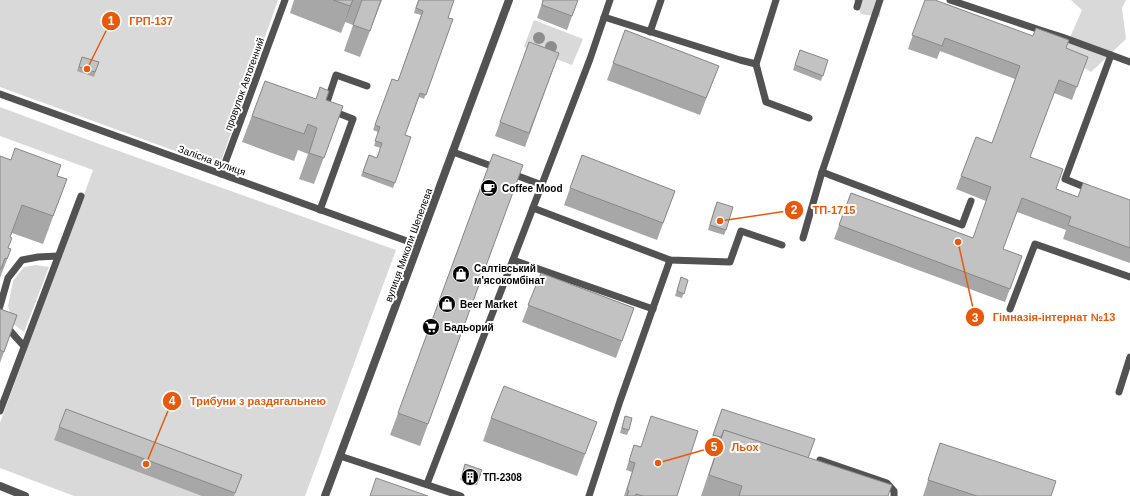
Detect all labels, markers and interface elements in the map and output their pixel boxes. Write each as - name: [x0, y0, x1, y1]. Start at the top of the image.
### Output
- callout: ГРП-137: [101, 10, 181, 33]
- text: 1: [108, 14, 115, 28]
- text: ГРП-137: [129, 15, 173, 27]
- street label: провулок Автогенний: [223, 36, 266, 132]
- street label: Залісна вулиця: [177, 143, 247, 178]
- cafe icon: Coffee Mood: [479, 178, 499, 198]
- place label: Coffee Mood: [502, 183, 563, 194]
- street label: вулиця Миколи Шепелєва: [383, 186, 434, 304]
- callout: ТП-1715: [784, 198, 863, 221]
- text: 2: [791, 203, 798, 217]
- text: ТП-1715: [813, 204, 855, 216]
- place label: Салтівський м'ясокомбінат: [474, 263, 545, 286]
- shop icon: Салтівський м'ясокомбінат: [451, 264, 471, 284]
- shop icon: Beer Market: [437, 294, 457, 314]
- place label: Beer Market: [460, 299, 518, 310]
- callout: Гімназія-інтернат №13: [965, 306, 1123, 329]
- text: 3: [972, 311, 979, 325]
- text: Гімназія-інтернат №13: [993, 311, 1115, 323]
- supermarket icon: Бадьорий: [421, 317, 441, 337]
- place label: Бадьорий: [444, 322, 494, 333]
- callout: Трибуни з раздягальнею: [162, 389, 334, 412]
- text: 4: [169, 394, 176, 408]
- text: Трибуни з раздягальнею: [190, 395, 326, 407]
- callout: Льох: [704, 435, 767, 458]
- text: 5: [711, 440, 718, 454]
- text: Льох: [731, 441, 759, 453]
- building icon: ТП-2308: [460, 467, 480, 487]
- place label: ТП-2308: [483, 472, 522, 483]

